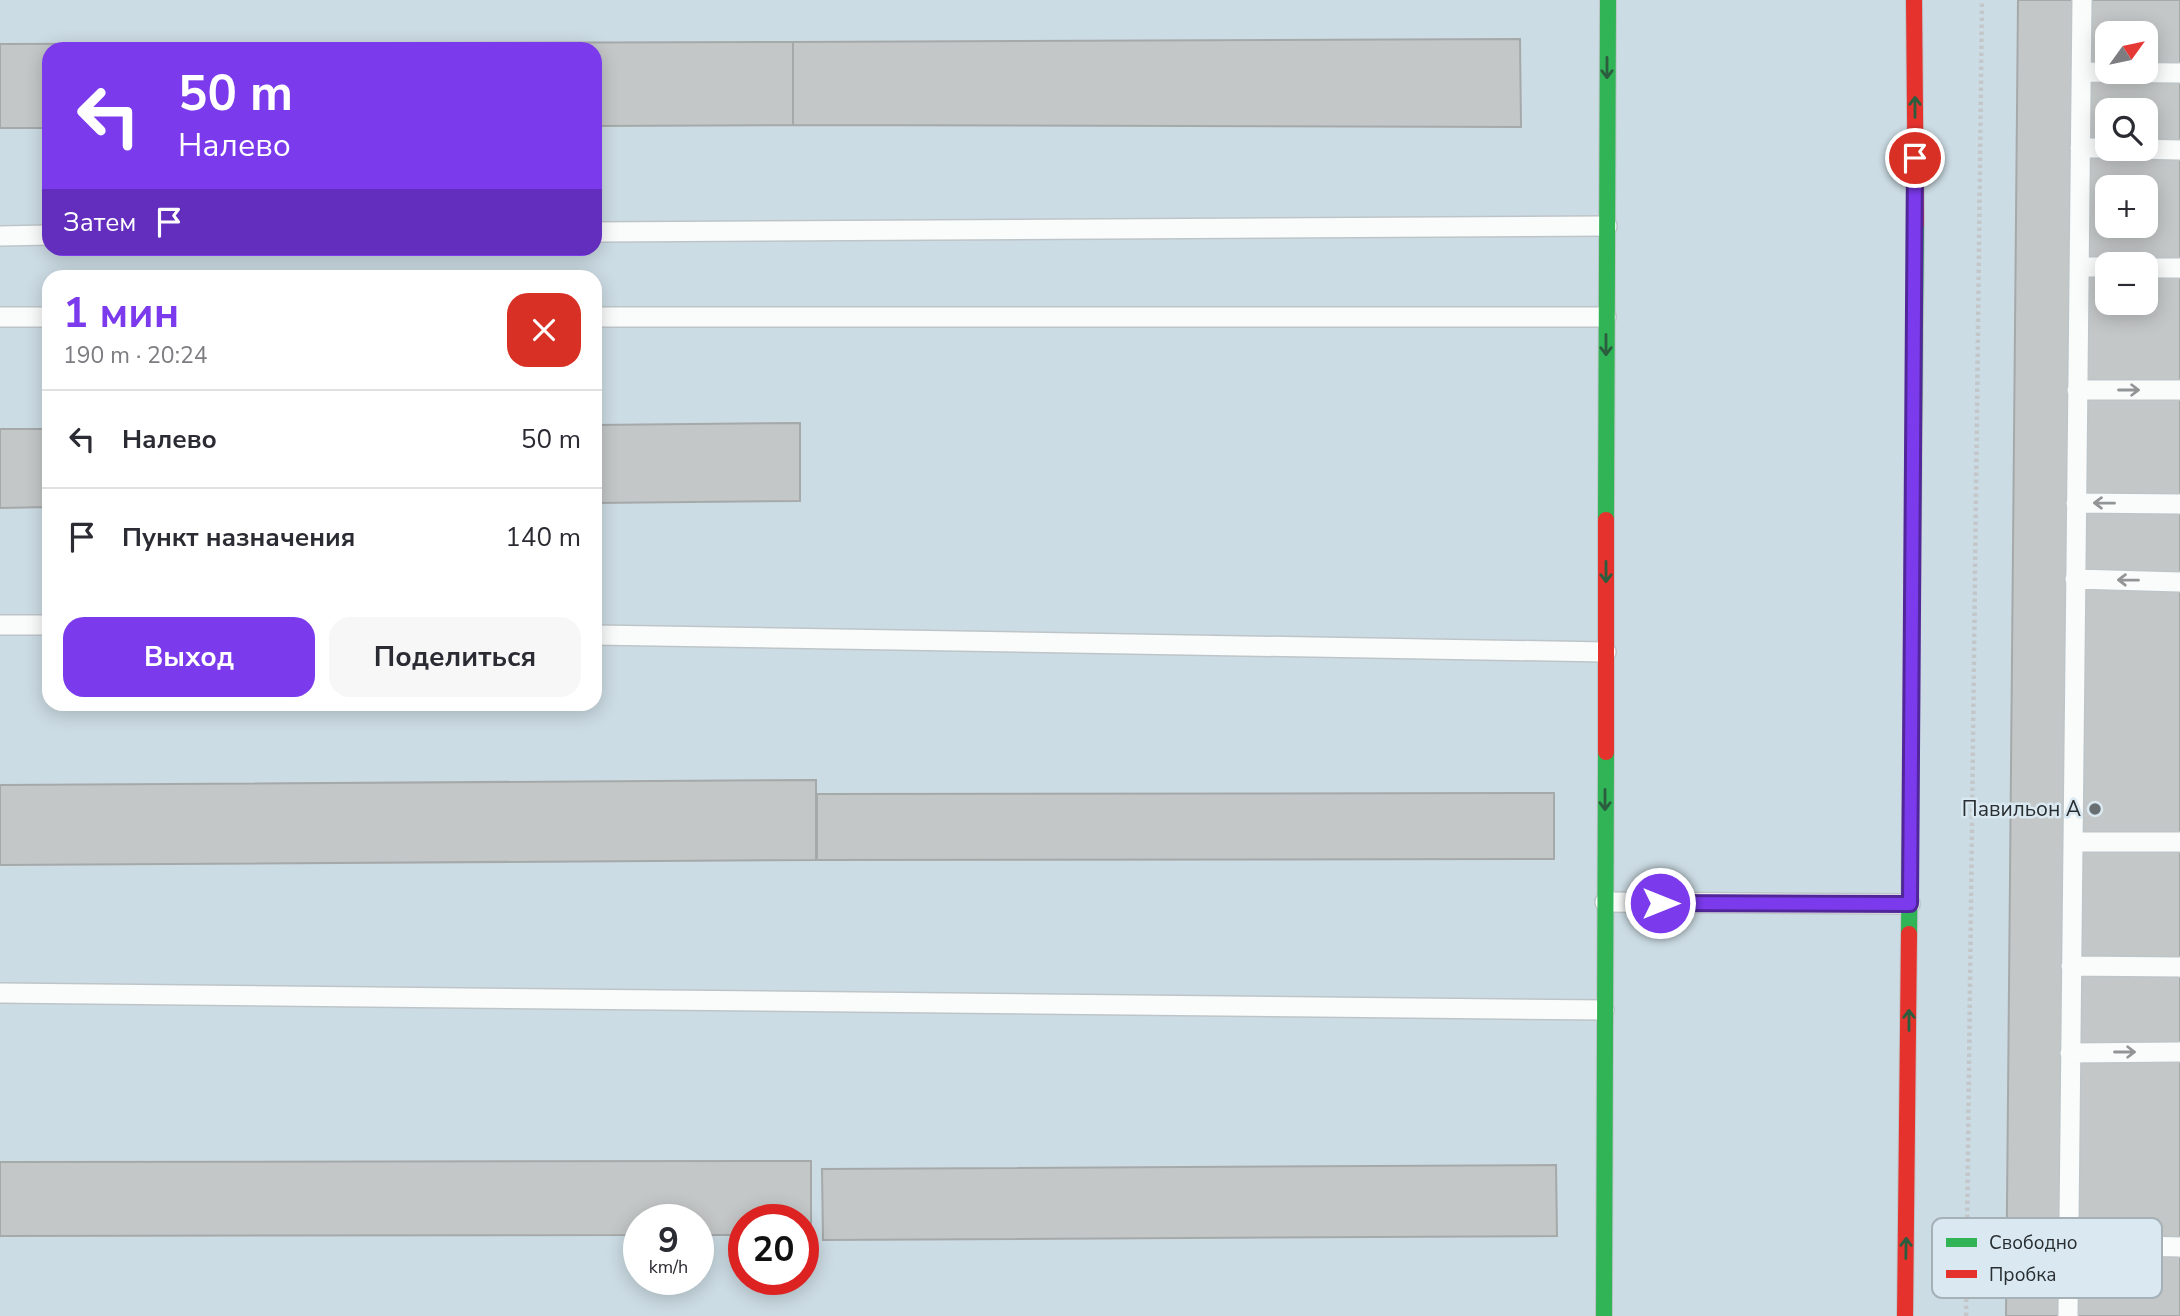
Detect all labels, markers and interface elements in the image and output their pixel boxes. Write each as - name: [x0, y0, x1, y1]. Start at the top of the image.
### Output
- north arrow: [2095, 21, 2158, 84]
- map controls: [2095, 21, 2158, 315]
- one-way arrow: [1600, 56, 1614, 79]
- text: 50 m: [178, 60, 293, 127]
- icon: left: [63, 70, 154, 161]
- one-way arrow: [1908, 96, 1922, 119]
- button: search: [2095, 98, 2158, 161]
- text: Налево: [178, 124, 291, 167]
- pin: [1885, 128, 1945, 188]
- icon: arrive: [1896, 139, 1934, 177]
- button: +: [2095, 175, 2158, 238]
- icon: arrive: [150, 203, 188, 241]
- text: Затем: [63, 205, 136, 240]
- button: −: [2095, 252, 2158, 315]
- text: 1 мин: [63, 285, 179, 342]
- button: close: [507, 293, 581, 367]
- one-way arrow: [1599, 333, 1613, 356]
- text: 190 m · 20:24: [63, 340, 208, 371]
- one-way arrow: [2117, 383, 2140, 397]
- icon: left: [63, 420, 101, 458]
- text: Налево: [122, 422, 217, 457]
- text: 50 m: [521, 422, 581, 457]
- one-way arrow: [2092, 496, 2115, 510]
- icon: arrive: [63, 518, 101, 556]
- text: Пункт назначения: [122, 520, 355, 555]
- text: 140 m: [505, 520, 581, 555]
- one-way arrow: [1599, 560, 1613, 583]
- one-way arrow: [2116, 574, 2139, 587]
- button: Выход: [63, 617, 315, 697]
- button: Поделиться: [329, 617, 581, 697]
- one-way arrow: [1598, 788, 1612, 811]
- place label: Павильон А: [1962, 795, 2081, 823]
- marker: Павильон А: [2087, 801, 2103, 817]
- position arrow: [1623, 866, 1697, 940]
- one-way arrow: [1902, 1009, 1916, 1032]
- one-way arrow: [2113, 1045, 2136, 1059]
- speed limit sign: 20: [728, 1204, 819, 1295]
- text: 9: [658, 1217, 679, 1264]
- legend: [1932, 1218, 2162, 1298]
- text: Свободно: [1989, 1230, 2078, 1256]
- one-way arrow: [1899, 1237, 1913, 1260]
- text: km/h: [649, 1255, 688, 1279]
- text: Пробка: [1989, 1262, 2056, 1288]

